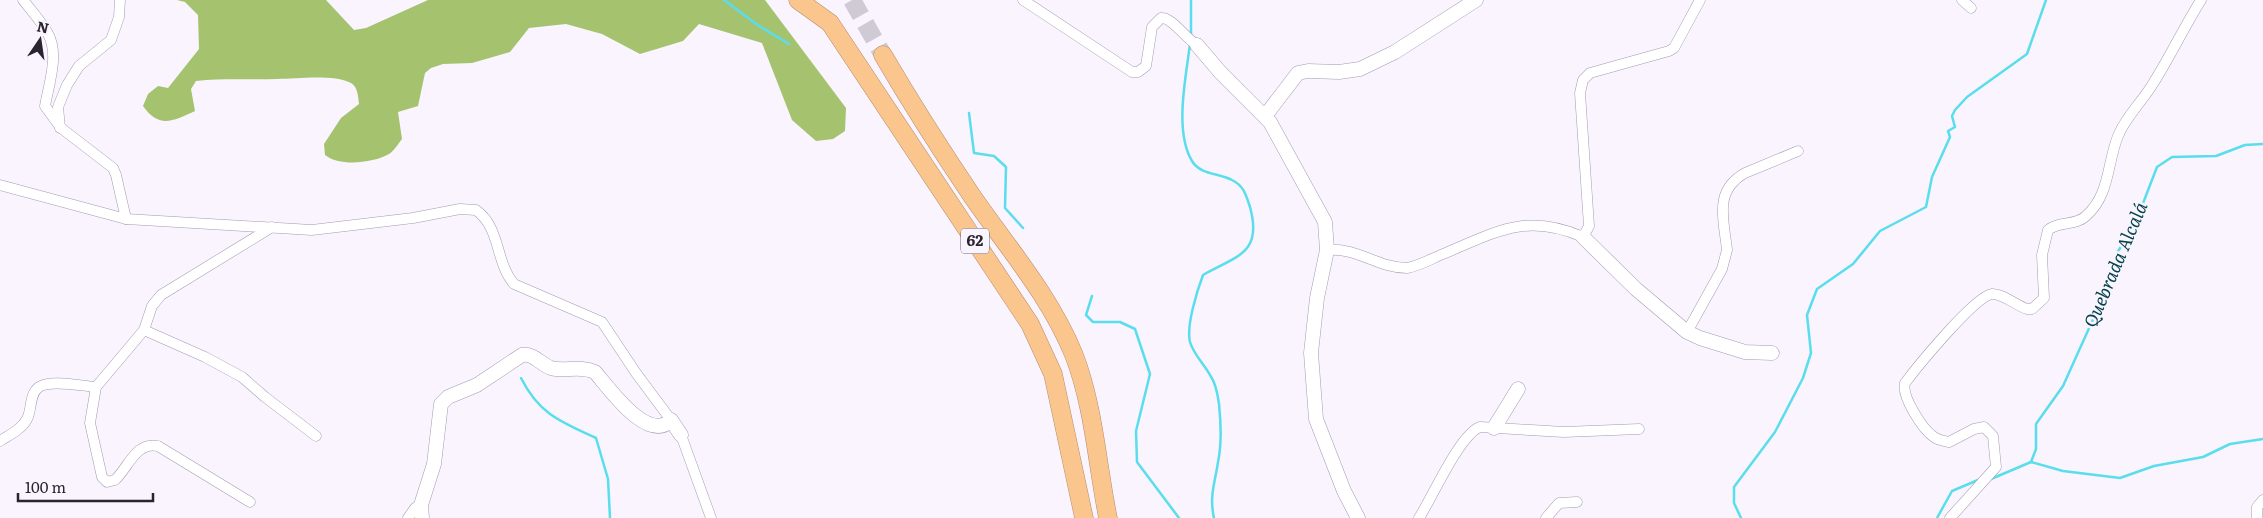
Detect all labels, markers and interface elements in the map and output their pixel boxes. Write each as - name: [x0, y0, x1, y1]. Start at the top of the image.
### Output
- north arrow: [15, 15, 65, 65]
- text: N: [35, 15, 51, 37]
- water label: Quebrada Alcalá: [2076, 197, 2154, 331]
- road number: 62: [961, 228, 989, 254]
- scale bar: [18, 470, 152, 502]
- text: 100 m: [25, 475, 66, 498]

